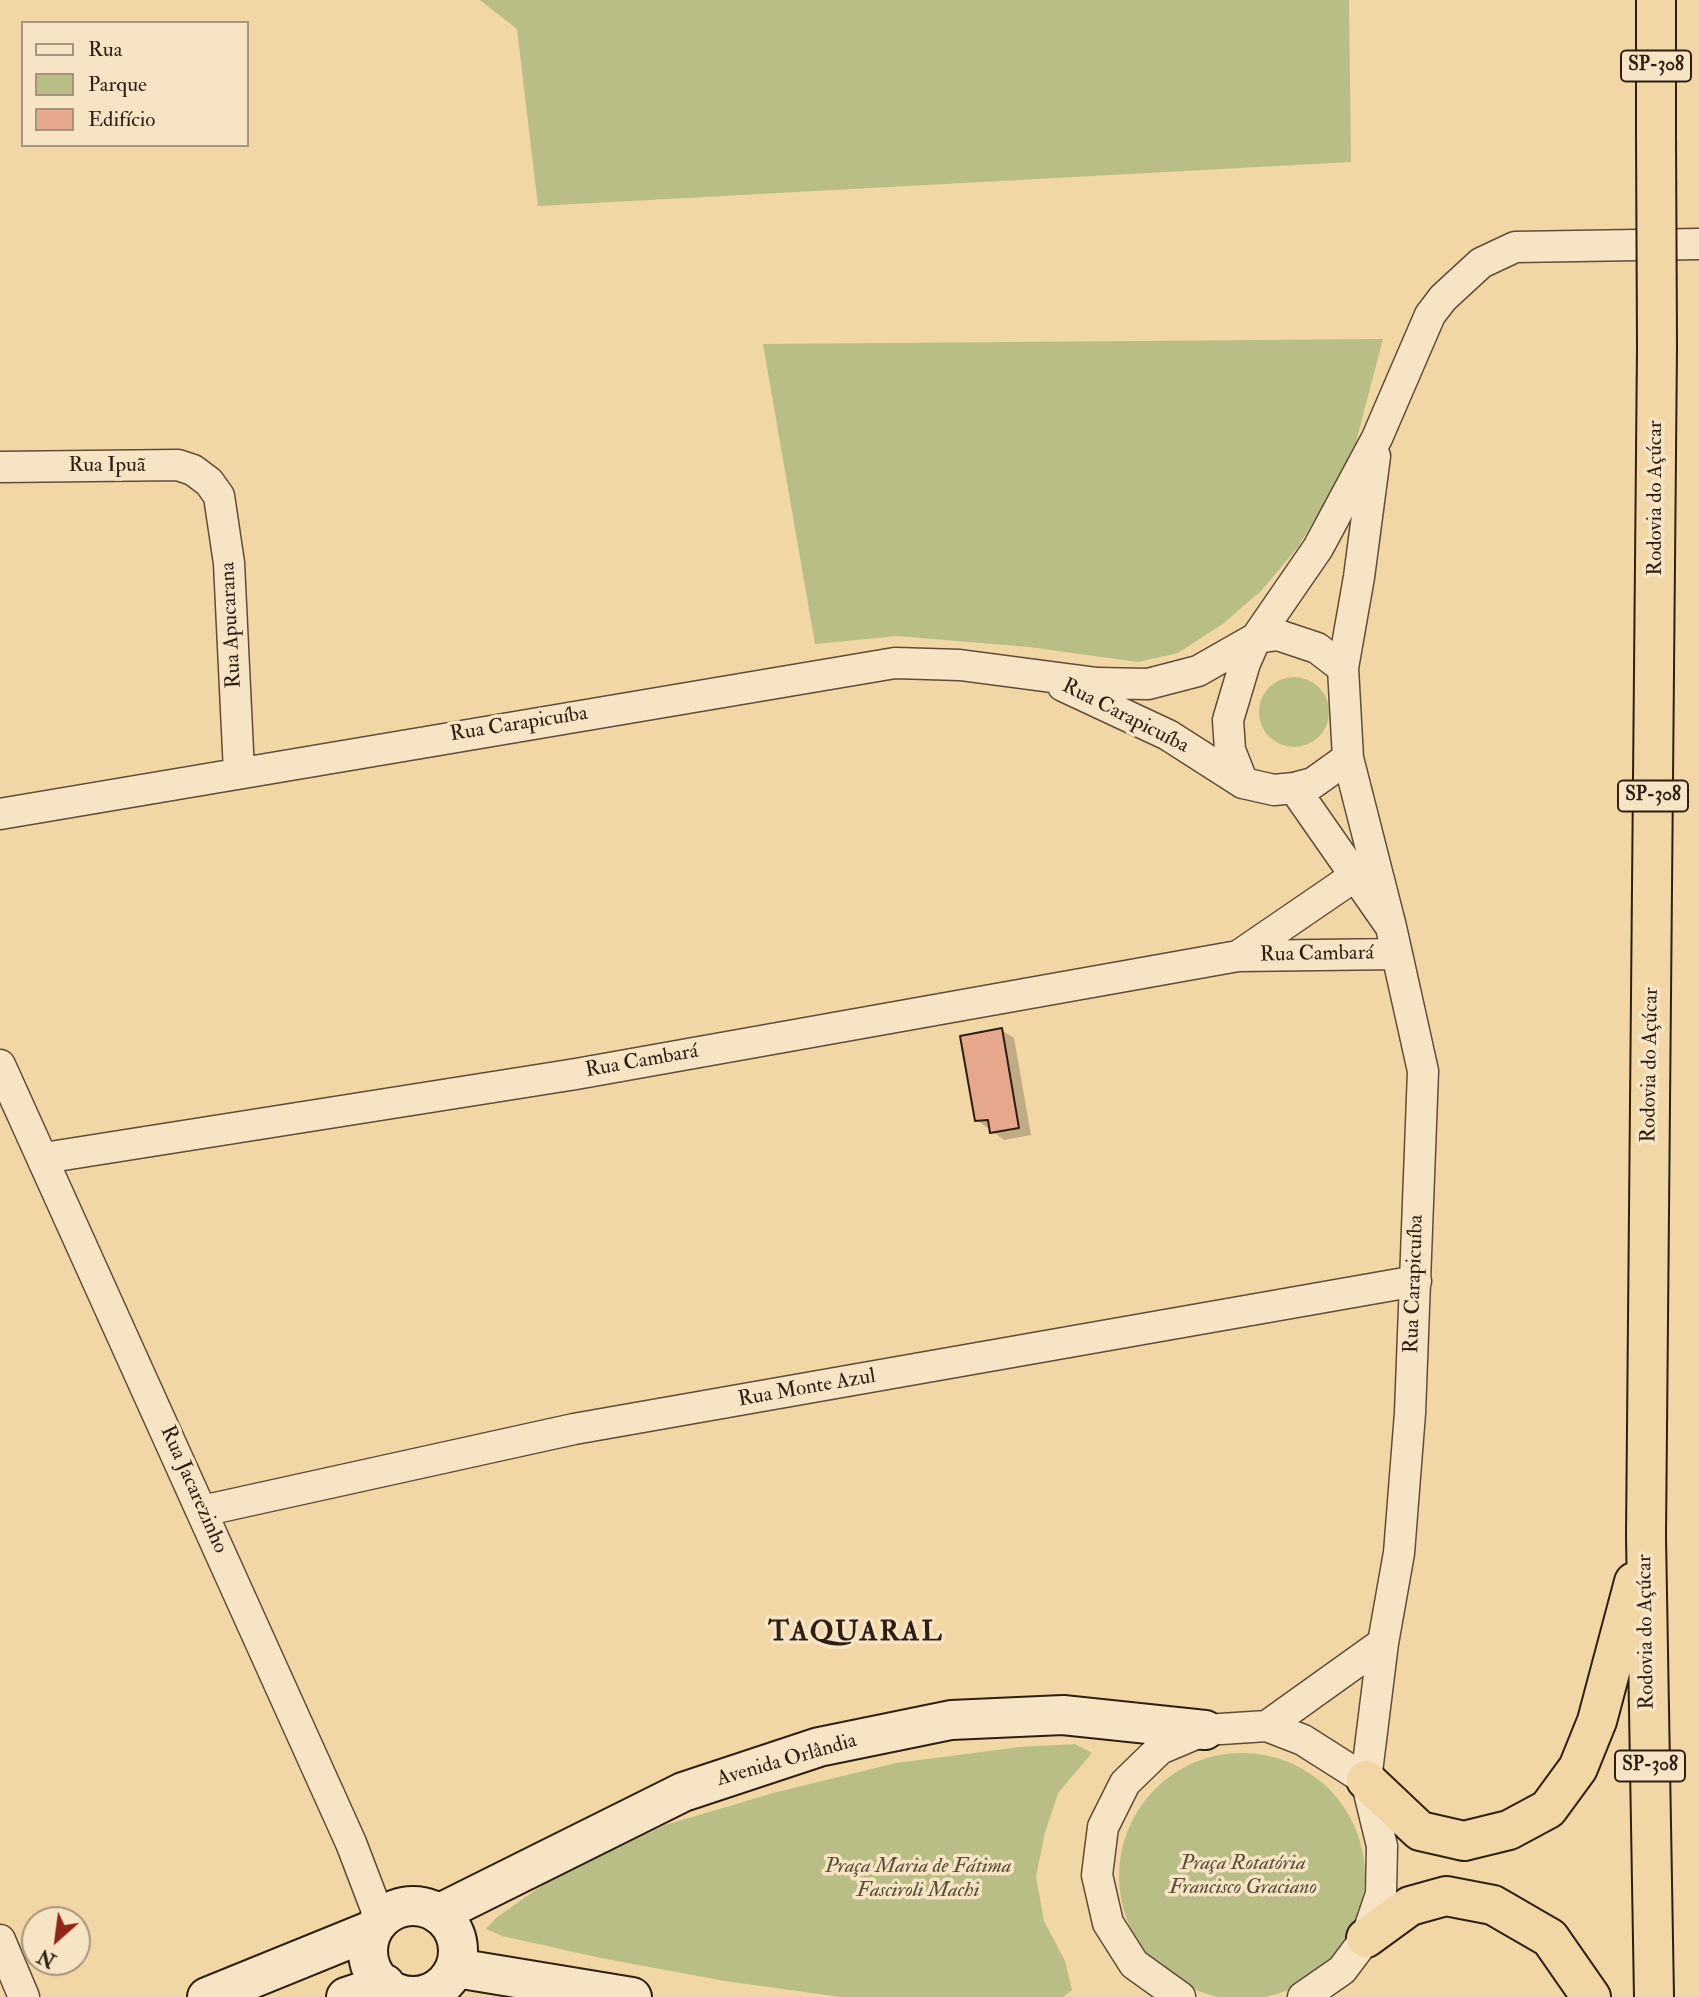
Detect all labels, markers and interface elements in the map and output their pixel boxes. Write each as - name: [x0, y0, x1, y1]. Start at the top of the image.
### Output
- legend: [21, 21, 248, 147]
- text: Rua: [88, 36, 122, 63]
- road number: SP-308: [1621, 50, 1691, 82]
- text: Parque: [88, 71, 147, 98]
- text: Edifício: [88, 106, 155, 133]
- street label: Rodovia do Açúcar: [1643, 420, 1669, 576]
- street label: Rua Ipuã: [68, 453, 146, 479]
- street label: Rua Apucarana: [216, 561, 248, 689]
- street label: Rua Carapicuíba: [1057, 674, 1193, 760]
- street label: Rua Carapicuíba: [448, 702, 590, 748]
- road number: SP-308: [1618, 780, 1688, 811]
- street label: Rua Cambará: [1260, 941, 1374, 969]
- street label: Rodovia do Açúcar: [1637, 987, 1665, 1143]
- street label: Rua Cambará: [584, 1040, 700, 1084]
- street label: Rua Carapicuíba: [1400, 1214, 1430, 1354]
- street label: Rua Monte Azul: [736, 1365, 878, 1413]
- street label: Rua Jacarezinho: [154, 1422, 232, 1558]
- street label: Rodovia do Açúcar: [1633, 1554, 1661, 1710]
- district label: TAQUARAL: [769, 1617, 943, 1651]
- street label: Avenida Orlândia: [714, 1729, 860, 1793]
- road number: SP-308: [1615, 1750, 1685, 1782]
- park label: Praça Rotatória Francisco Graciano: [1169, 1851, 1317, 1901]
- park label: Praça Maria de Fátima Fasciroli Machi: [825, 1854, 1011, 1904]
- north arrow: [21, 1906, 91, 1976]
- text: N: [34, 1943, 60, 1972]

